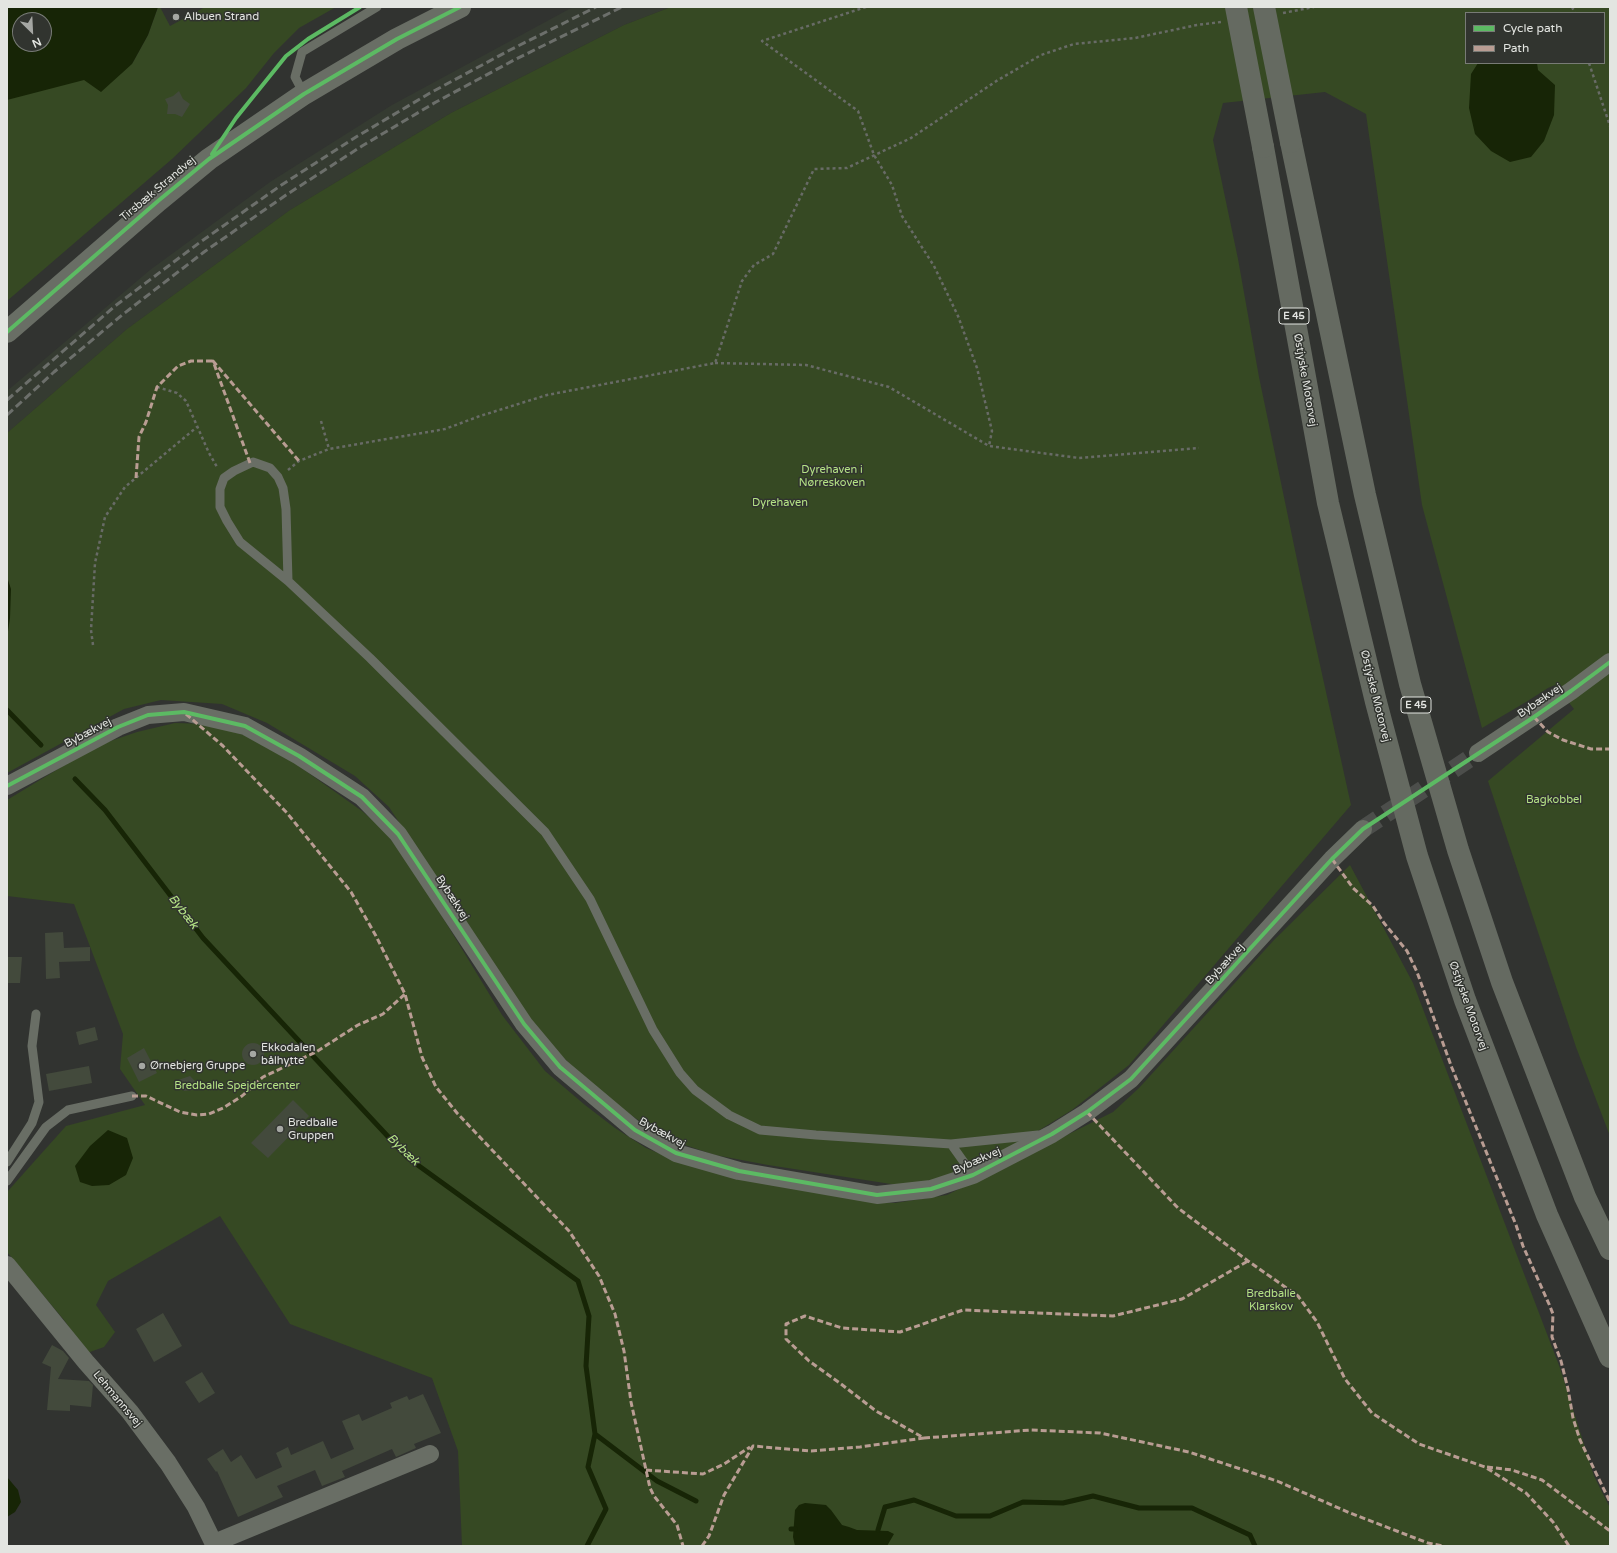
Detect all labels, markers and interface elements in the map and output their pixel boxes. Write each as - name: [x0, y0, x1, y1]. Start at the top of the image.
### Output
- place label: Albuen Strand: [184, 10, 259, 24]
- north arrow: [12, 12, 52, 52]
- marker: Albuen Strand: [171, 12, 181, 22]
- legend: [1465, 12, 1605, 64]
- text: Cycle path: [1503, 21, 1562, 35]
- text: N: [30, 35, 43, 50]
- text: Path: [1503, 41, 1529, 55]
- street label: Tirsbæk Strandvej: [118, 154, 198, 224]
- road number: E 45: [1279, 308, 1309, 324]
- street label: Østjyske Motorvej: [1290, 332, 1320, 428]
- park label: Dyrehaven i Nørreskoven: [799, 463, 865, 489]
- park label: Dyrehaven: [752, 496, 808, 510]
- street label: Østjyske Motorvej: [1357, 649, 1393, 743]
- street label: Bybækvej: [1515, 681, 1565, 721]
- road number: E 45: [1401, 697, 1431, 713]
- street label: Bybækvej: [62, 715, 114, 751]
- park label: Bagkobbel: [1526, 793, 1582, 807]
- street label: Bybækvej: [433, 873, 471, 923]
- water label: Bybæk: [165, 892, 201, 932]
- street label: Bybækvej: [1203, 941, 1247, 987]
- street label: Østjyske Motorvej: [1446, 959, 1490, 1053]
- place label: Ekkodalen bålhytte: [261, 1041, 315, 1067]
- marker: Ekkodalen bålhytte: [248, 1049, 258, 1059]
- place label: Ørnebjerg Gruppe: [150, 1059, 245, 1073]
- marker: Ørnebjerg Gruppe: [137, 1061, 147, 1071]
- park label: Bredballe Spejdercenter: [174, 1079, 300, 1093]
- street label: Bybækvej: [636, 1115, 688, 1151]
- place label: Bredballe Gruppen: [288, 1116, 338, 1142]
- marker: Bredballe Gruppen: [275, 1124, 285, 1134]
- water label: Bybæk: [384, 1131, 422, 1169]
- street label: Bybækvej: [951, 1145, 1003, 1177]
- park label: Bredballe Klarskov: [1246, 1287, 1296, 1313]
- street label: Lehmannsvej: [90, 1368, 144, 1430]

